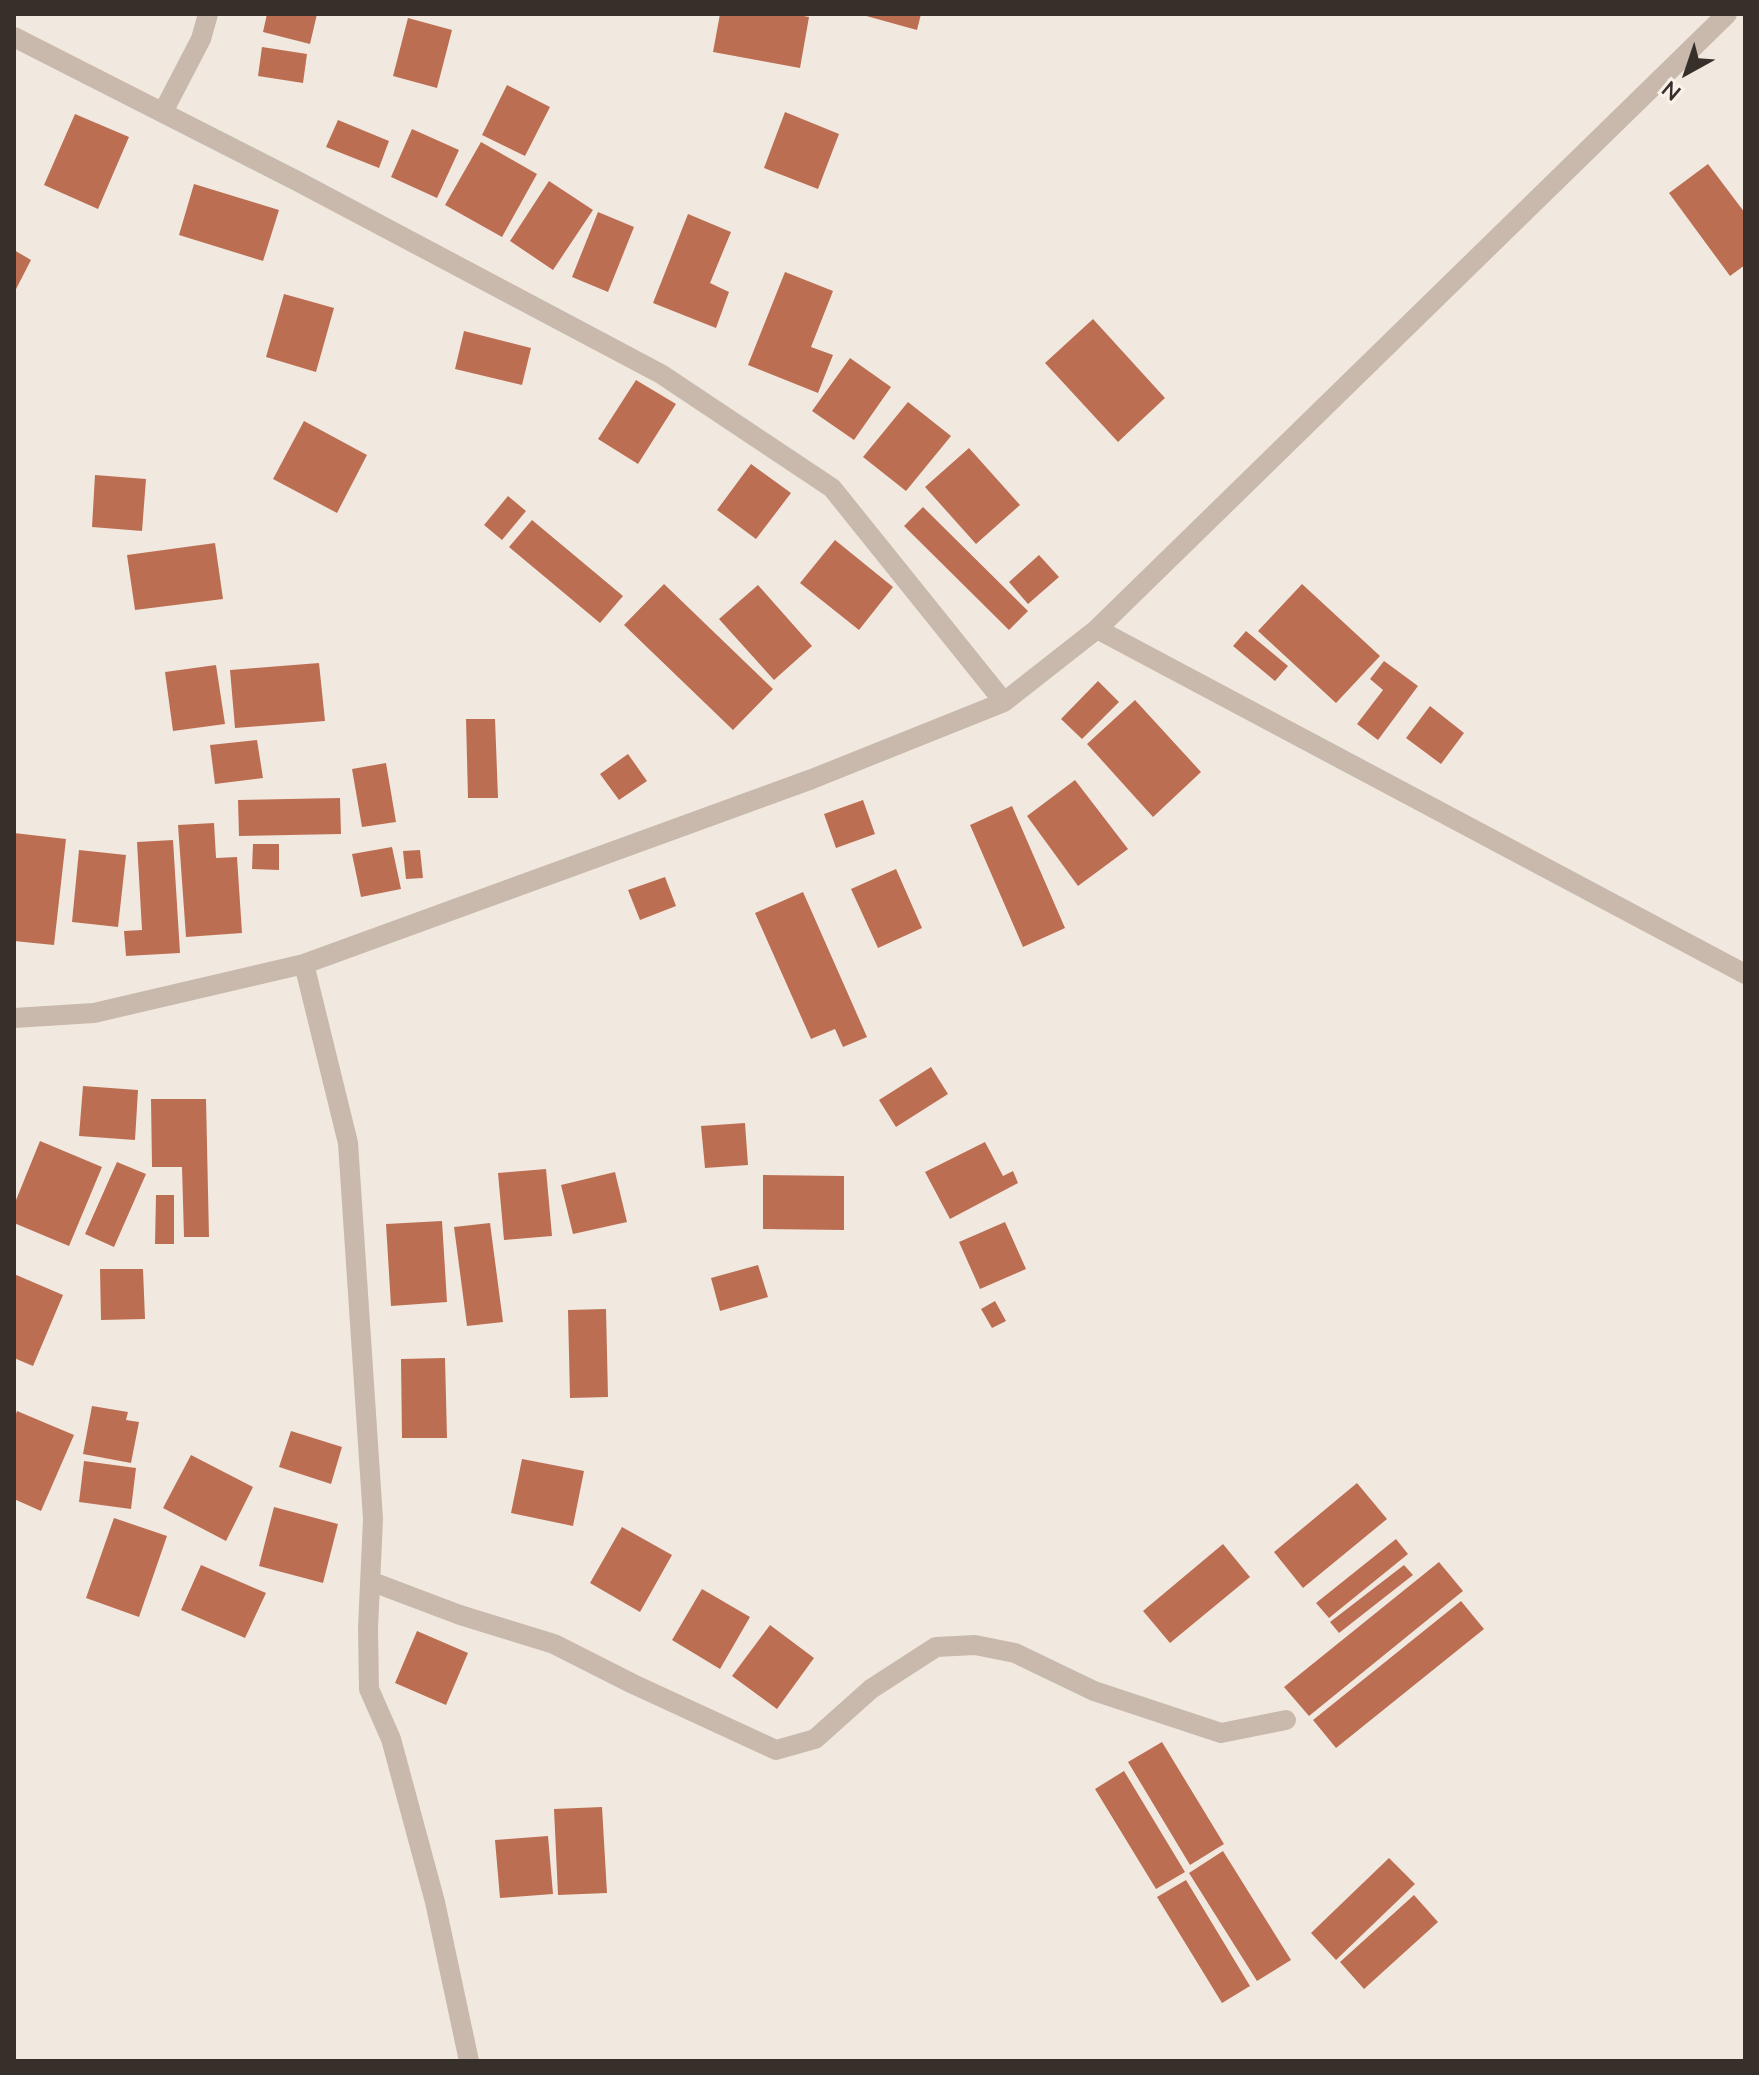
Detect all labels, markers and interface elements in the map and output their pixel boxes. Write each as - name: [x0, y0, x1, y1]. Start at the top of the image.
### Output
- north arrow: [1647, 32, 1727, 112]
- text: N: [1656, 74, 1688, 107]

